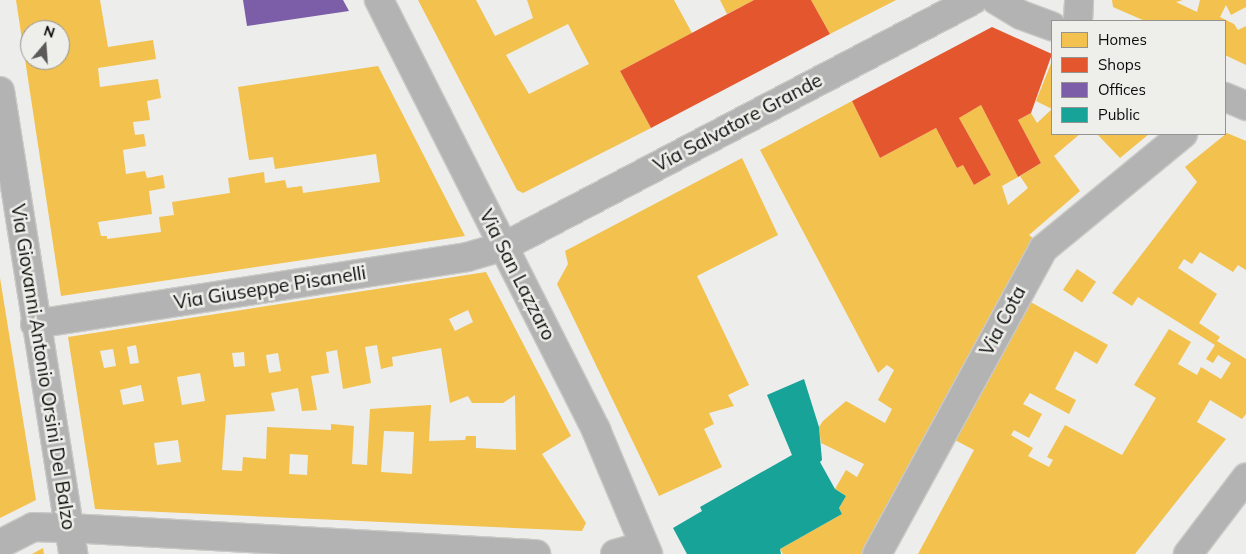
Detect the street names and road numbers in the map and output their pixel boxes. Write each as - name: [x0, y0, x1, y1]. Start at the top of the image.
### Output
- street label: Via Salvatore Grande: [650, 69, 826, 177]
- street label: Via Giovanni Antonio Orsini Del Balzo: [6, 202, 80, 532]
- street label: Via San Lazzaro: [474, 206, 560, 344]
- street label: Via Giuseppe Pisanelli: [172, 262, 368, 314]
- street label: Via Cota: [975, 282, 1031, 360]

